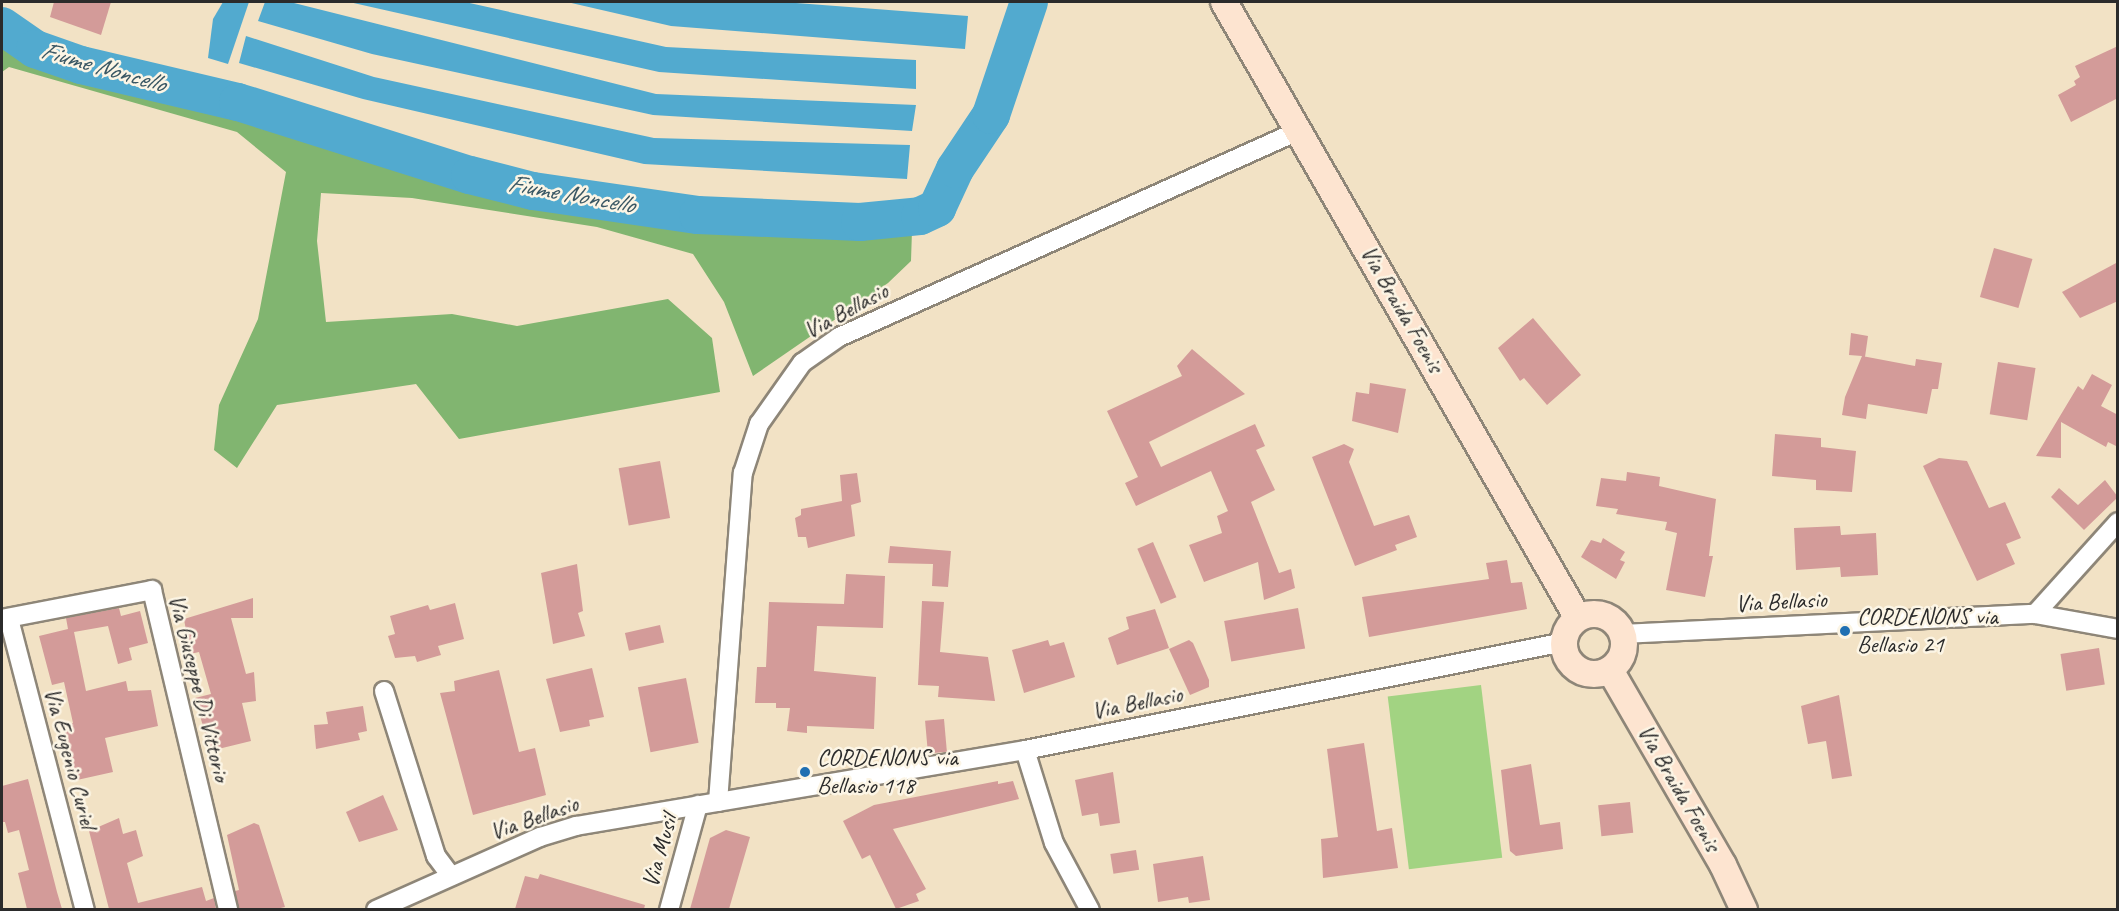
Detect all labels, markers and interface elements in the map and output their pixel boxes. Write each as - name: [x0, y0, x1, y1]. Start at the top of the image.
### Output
- water label: Fiume Noncello: [37, 34, 169, 100]
- water label: Fiume Noncello: [505, 168, 637, 220]
- street label: Via Braida Foenis: [1354, 240, 1450, 378]
- street label: Via Bellasio: [799, 277, 893, 345]
- street label: Via Bellasio: [1735, 585, 1827, 619]
- street label: Via Giuseppe Di Vittorio: [162, 592, 236, 784]
- place label: CORDENONS via Bellasio 21: [1857, 603, 1998, 659]
- marker: CORDENONS via Bellasio 21: [1838, 624, 1852, 638]
- street label: Via Bellasio: [1090, 680, 1184, 726]
- street label: Via Eugenio Curiel: [37, 685, 103, 831]
- street label: Via Braida Foenis: [1631, 719, 1727, 857]
- place label: CORDENONS via Bellasio 118: [817, 744, 958, 800]
- marker: CORDENONS via Bellasio 118: [798, 765, 812, 779]
- street label: Via Bellasio: [486, 790, 582, 846]
- street label: Via Musil: [636, 811, 684, 891]

